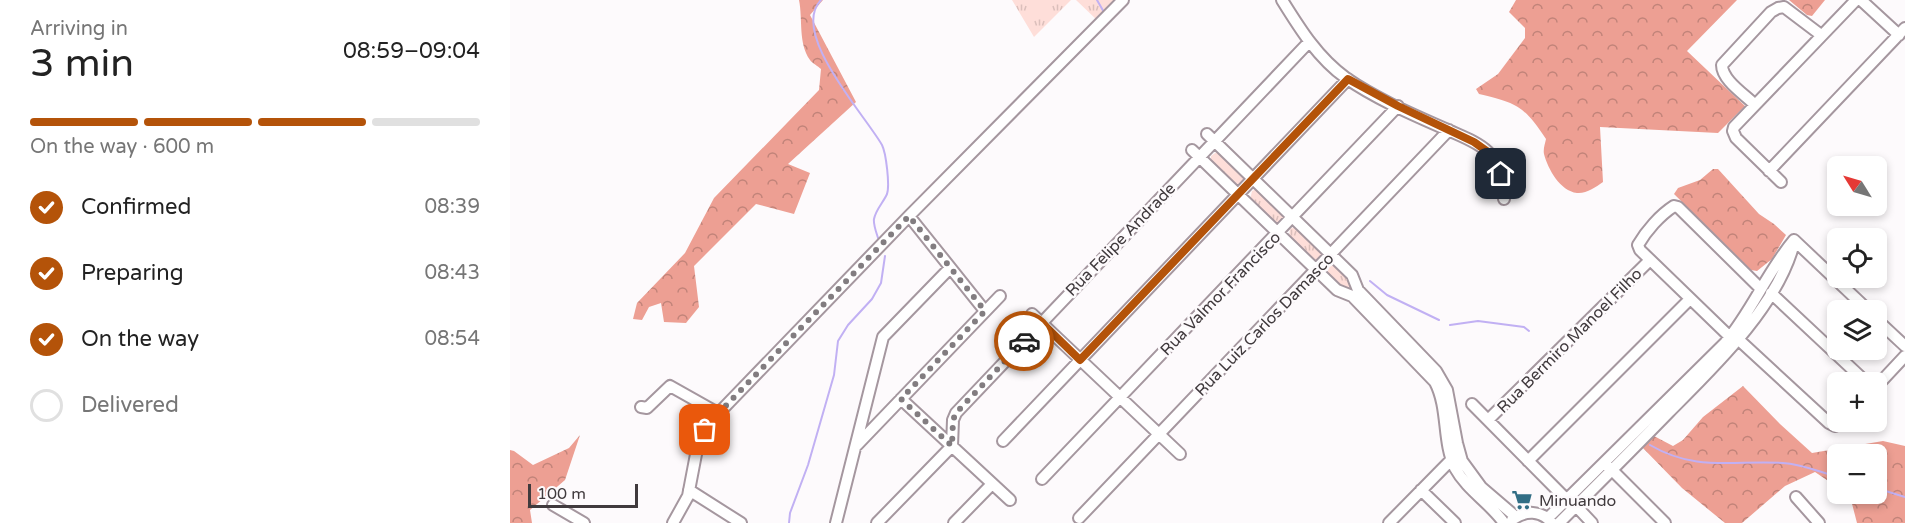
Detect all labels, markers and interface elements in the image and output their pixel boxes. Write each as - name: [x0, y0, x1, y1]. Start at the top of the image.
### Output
- text: Arriving in: [30, 17, 128, 41]
- text: 08:59–09:04: [343, 38, 480, 64]
- text: 3 min: [30, 40, 134, 87]
- text: On the way · 600 m: [30, 135, 214, 159]
- pin: [1475, 148, 1526, 199]
- north arrow: [1827, 156, 1887, 216]
- map controls: [1827, 156, 1887, 504]
- icon: home: [1484, 157, 1517, 190]
- street label: Rua Felipe Andrade: [1062, 179, 1180, 300]
- icon: check: [30, 191, 63, 224]
- text: Confirmed: [81, 194, 191, 220]
- text: 08:39: [425, 195, 480, 219]
- street label: Rua Valmor Francisco: [1156, 227, 1285, 360]
- button: locate: [1827, 228, 1887, 288]
- street label: Rua Luiz Carlos Damasco: [1191, 249, 1338, 401]
- icon: check: [30, 257, 63, 290]
- text: Preparing: [81, 260, 184, 286]
- text: 08:43: [425, 261, 480, 285]
- street label: Rua Bermiro Manoel Filho: [1493, 264, 1646, 417]
- button: layers: [1827, 300, 1887, 360]
- courier: [994, 311, 1054, 371]
- icon: check: [30, 323, 63, 356]
- icon: car: [1008, 325, 1041, 358]
- text: On the way: [81, 326, 199, 352]
- text: 08:54: [425, 327, 480, 351]
- button: +: [1827, 372, 1887, 432]
- text: Delivered: [81, 392, 179, 418]
- pin: [679, 404, 730, 455]
- icon: bag: [688, 413, 721, 446]
- button: −: [1827, 444, 1887, 504]
- scale bar: [528, 481, 638, 508]
- text: 100 m: [537, 484, 586, 504]
- supermarket icon: Minuando: [1510, 488, 1534, 512]
- place label: Minuando: [1539, 491, 1616, 511]

